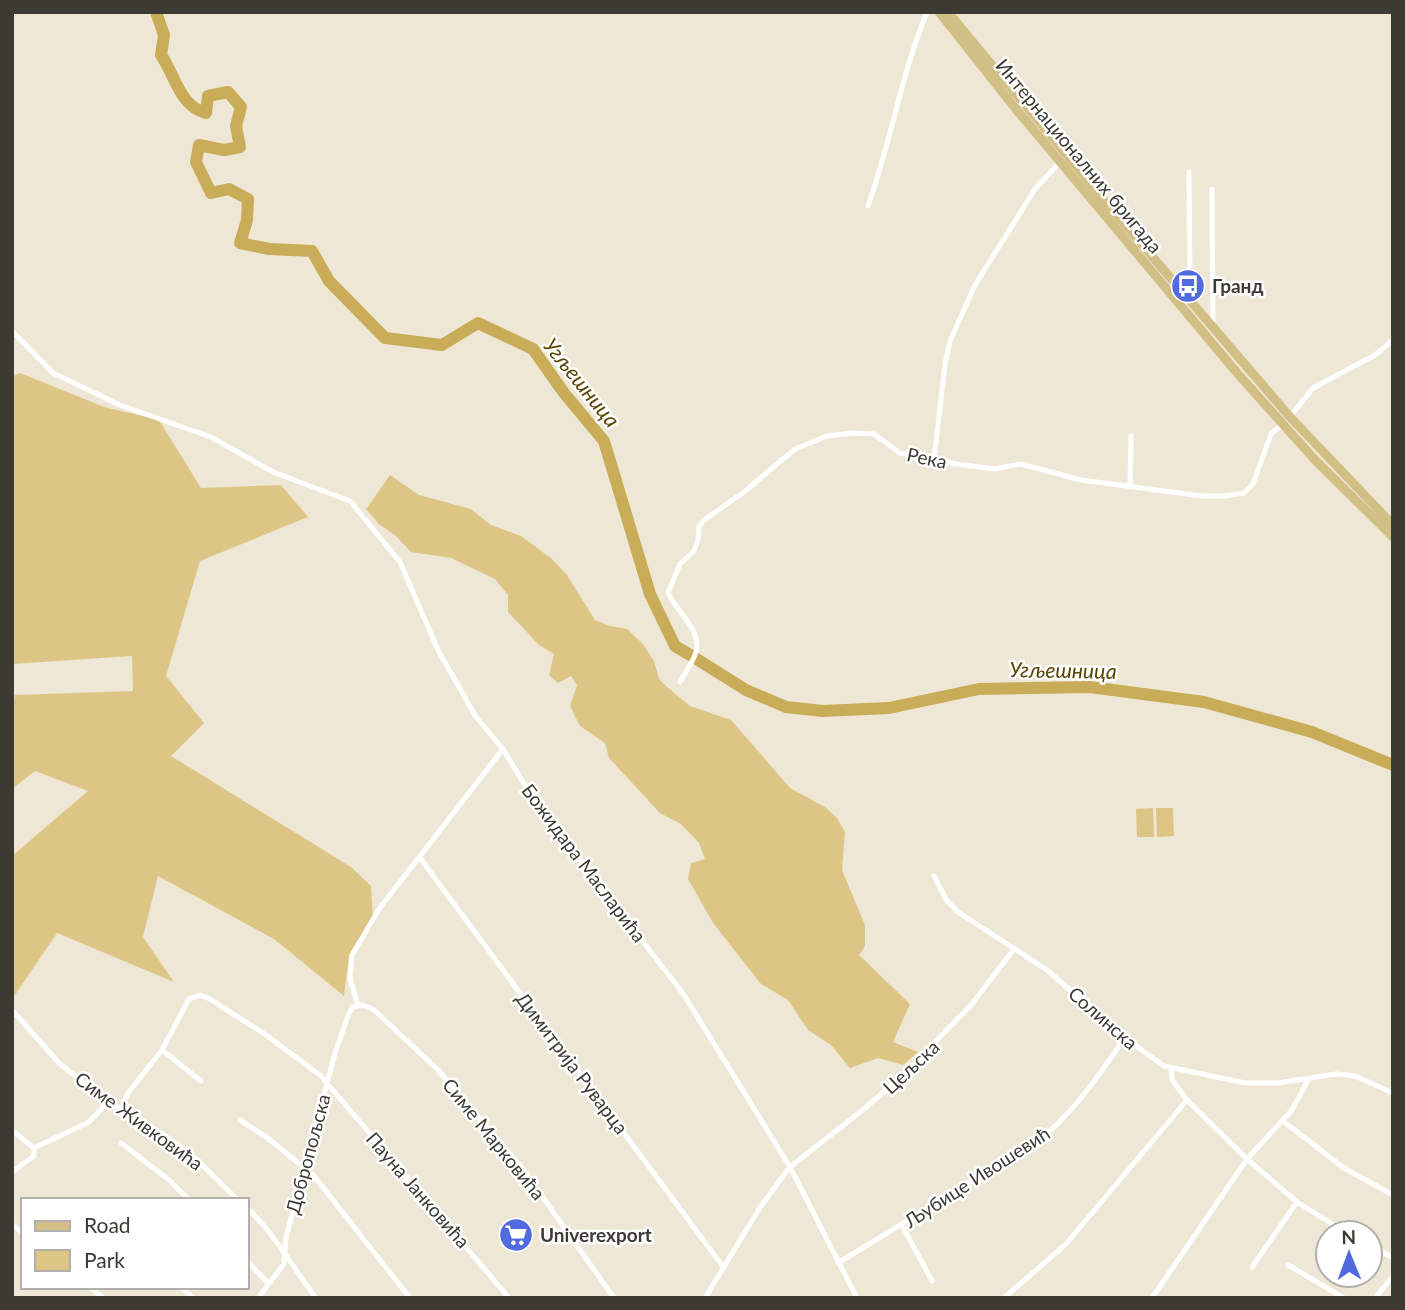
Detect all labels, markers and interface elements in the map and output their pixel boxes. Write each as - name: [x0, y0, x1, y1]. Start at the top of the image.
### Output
- street label: Интернационалних бригада: [991, 54, 1167, 258]
- bus stop icon: Гранд: [1169, 267, 1207, 305]
- place label: Гранд: [1212, 274, 1263, 297]
- water label: Угљешница: [539, 333, 626, 432]
- street label: Река: [905, 442, 949, 473]
- water label: Угљешница: [1009, 656, 1117, 683]
- street label: Божидара Масларића: [517, 779, 651, 946]
- street label: Солинска: [1064, 981, 1143, 1054]
- street label: Димитрија Руварца: [512, 987, 633, 1138]
- street label: Цељска: [878, 1035, 944, 1098]
- street label: Симе Живковића: [71, 1066, 208, 1175]
- street label: Симе Марковића: [438, 1073, 551, 1204]
- street label: Добропољска: [280, 1091, 335, 1216]
- street label: Љубице Ивошевић: [899, 1121, 1054, 1233]
- street label: Пауна Јанковића: [362, 1127, 475, 1252]
- legend: [21, 1198, 248, 1289]
- text: Road: [84, 1212, 131, 1237]
- supermarket icon: Univerexport: [497, 1216, 535, 1254]
- north arrow: [1314, 1219, 1384, 1289]
- place label: Univerexport: [540, 1223, 652, 1246]
- text: N: [1341, 1225, 1356, 1248]
- text: Park: [84, 1247, 125, 1272]

